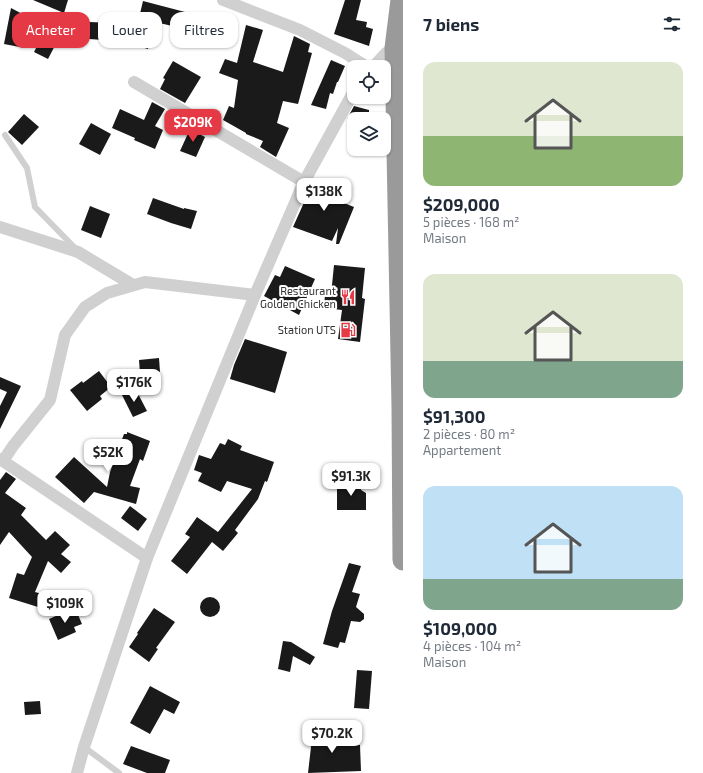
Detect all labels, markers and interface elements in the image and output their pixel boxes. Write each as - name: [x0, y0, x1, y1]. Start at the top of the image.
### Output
- chip: Acheter: [12, 12, 90, 48]
- chip: Louer: [98, 12, 162, 48]
- chip: Filtres: [170, 12, 238, 48]
- icon: filters: [661, 13, 683, 35]
- text: 7 biens: [423, 14, 479, 34]
- map controls: [347, 60, 391, 156]
- button: locate: [347, 60, 391, 104]
- icon: home: [517, 88, 589, 160]
- pin: $209K: [165, 109, 221, 143]
- button: layers: [347, 112, 391, 156]
- text: $209K: [173, 114, 213, 130]
- pin: $138K: [296, 178, 352, 212]
- text: $138K: [306, 183, 342, 199]
- text: $209,000: [423, 194, 500, 214]
- text: 5 pièces · 168 m²: [423, 214, 520, 230]
- text: Maison: [423, 230, 466, 246]
- place label: Restaurant Golden Chicken: [260, 284, 336, 310]
- restaurant icon: Restaurant Golden Chicken: [339, 288, 357, 306]
- icon: home: [517, 300, 589, 372]
- fuel station icon: Station UTS: [339, 321, 357, 339]
- place label: Station UTS: [278, 323, 336, 336]
- pin: $176K: [106, 369, 162, 403]
- text: $176K: [116, 374, 152, 390]
- text: $91,300: [423, 406, 485, 426]
- text: 2 pièces · 80 m²: [423, 426, 515, 442]
- pin: $52K: [84, 439, 132, 473]
- text: Appartement: [423, 442, 501, 458]
- text: $52K: [93, 444, 123, 460]
- pin: $91.3K: [318, 463, 384, 497]
- text: $91.3K: [331, 468, 371, 484]
- icon: home: [517, 512, 589, 584]
- pin: $109K: [37, 590, 93, 624]
- text: $109K: [46, 595, 84, 611]
- text: $109,000: [423, 618, 497, 638]
- text: 4 pièces · 104 m²: [423, 638, 521, 654]
- text: Maison: [423, 654, 466, 670]
- pin: $70.2K: [299, 720, 365, 754]
- text: $70.2K: [311, 725, 353, 741]

